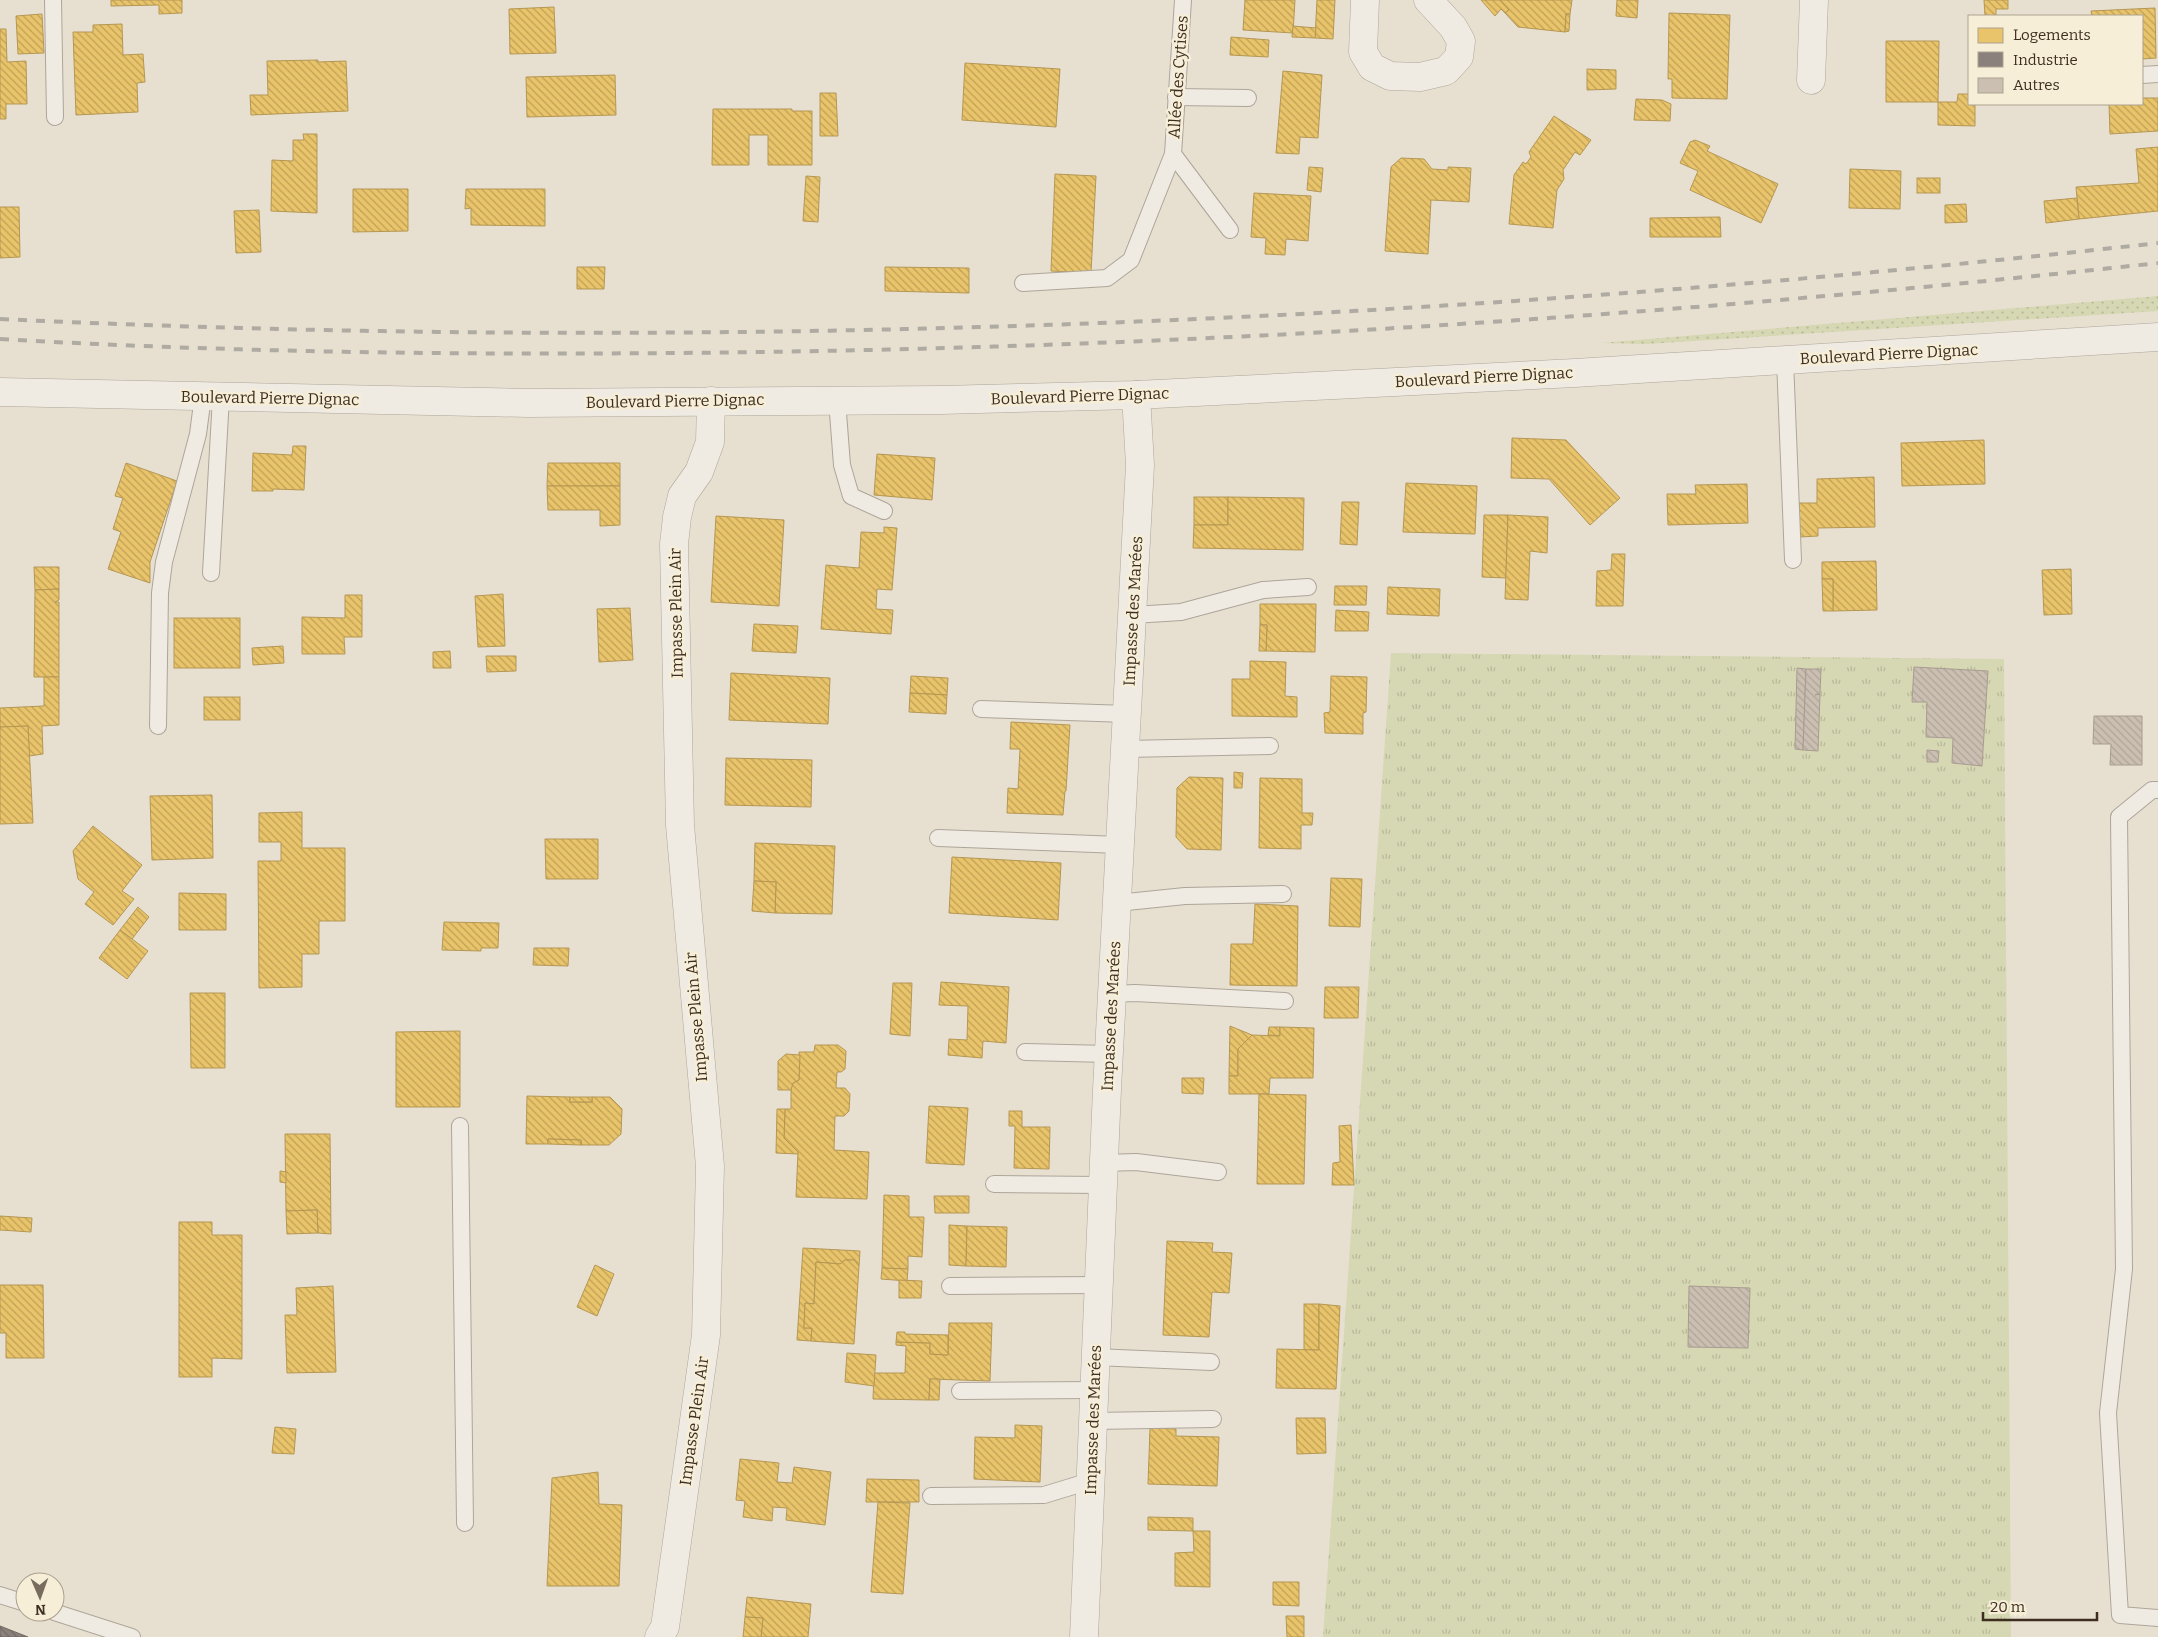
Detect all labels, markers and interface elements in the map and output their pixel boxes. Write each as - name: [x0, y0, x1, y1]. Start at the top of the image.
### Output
- street label: Allée des Cytises: [1164, 15, 1192, 139]
- legend: [1968, 15, 2143, 105]
- text: Logements: [2013, 26, 2091, 44]
- text: Industrie: [2013, 51, 2078, 69]
- text: Autres: [2013, 76, 2060, 94]
- street label: Boulevard Pierre Dignac: [1799, 340, 1979, 368]
- street label: Boulevard Pierre Dignac: [1394, 363, 1574, 391]
- street label: Boulevard Pierre Dignac: [990, 383, 1170, 409]
- street label: Boulevard Pierre Dignac: [180, 387, 360, 409]
- street label: Boulevard Pierre Dignac: [585, 390, 765, 412]
- street label: Impasse des Marées: [1120, 536, 1146, 686]
- street label: Impasse Plein Air: [665, 548, 687, 678]
- street label: Impasse des Marées: [1098, 941, 1124, 1091]
- street label: Impasse Plein Air: [681, 951, 711, 1083]
- street label: Impasse des Marées: [1081, 1345, 1105, 1495]
- street label: Impasse Plein Air: [676, 1355, 712, 1487]
- north arrow: [15, 1572, 65, 1622]
- scale bar: [1983, 1590, 2097, 1622]
- text: 20 m: [1990, 1598, 2026, 1616]
- text: N: [35, 1601, 46, 1618]

